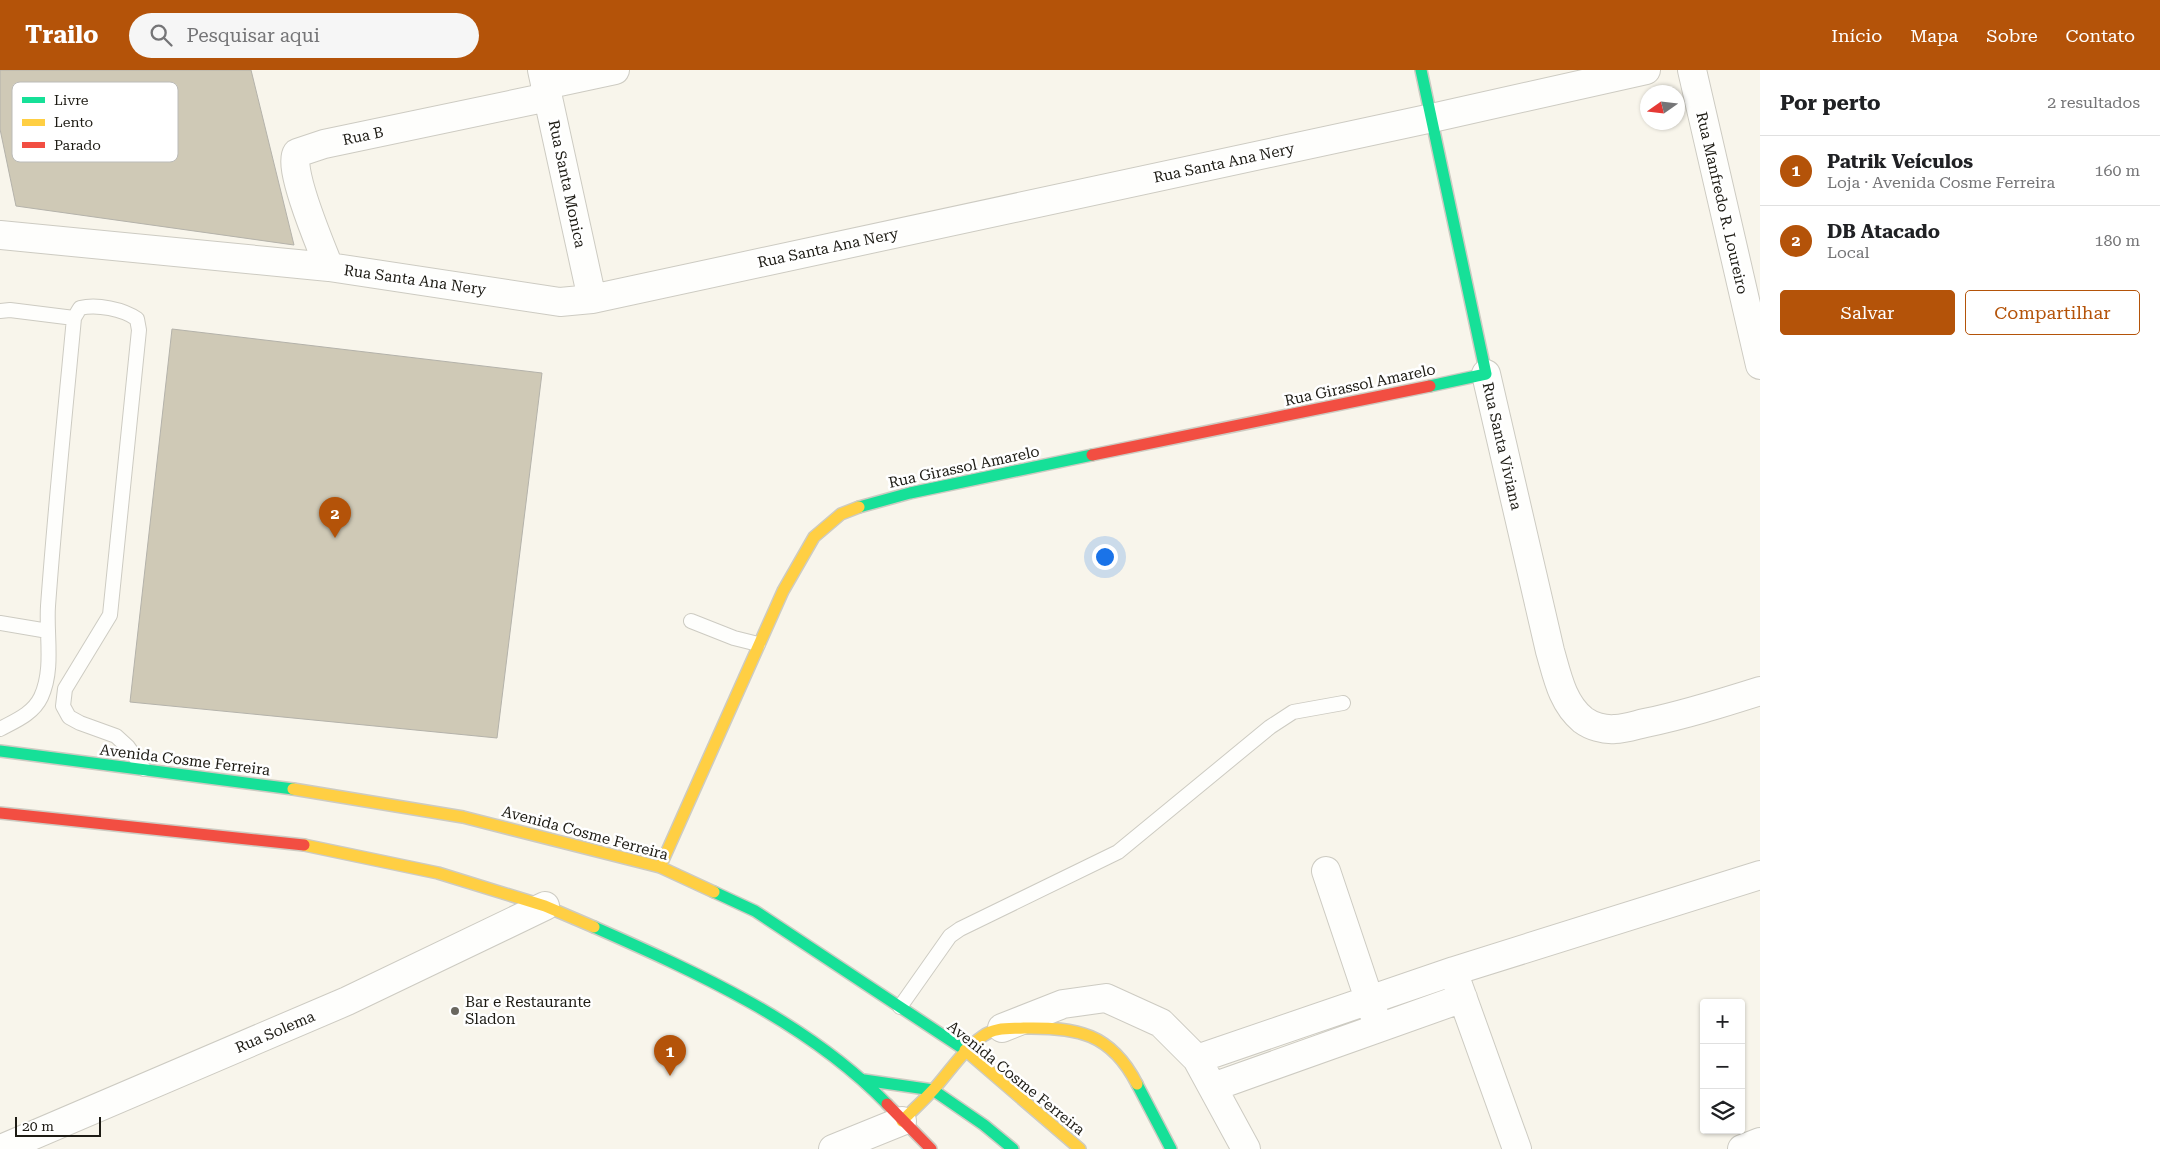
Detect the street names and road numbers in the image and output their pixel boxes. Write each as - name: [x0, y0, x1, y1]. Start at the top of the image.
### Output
- street label: Rua Manfredo R. Loureiro: [1692, 110, 1752, 296]
- street label: Rua Santa Monica: [545, 118, 589, 250]
- street label: Rua B: [341, 123, 385, 149]
- street label: Rua Santa Ana Nery: [1152, 139, 1296, 187]
- street label: Rua Santa Ana Nery: [756, 224, 900, 272]
- street label: Rua Santa Ana Nery: [343, 261, 487, 299]
- street label: Rua Girassol Amarelo: [1283, 360, 1437, 410]
- street label: Rua Santa Viviana: [1479, 380, 1525, 512]
- street label: Rua Girassol Amarelo: [887, 442, 1041, 492]
- street label: Avenida Cosme Ferreira: [99, 741, 271, 779]
- street label: Avenida Cosme Ferreira: [500, 802, 670, 864]
- street label: Rua Solema: [232, 1007, 318, 1057]
- street label: Avenida Cosme Ferreira: [944, 1017, 1088, 1139]

